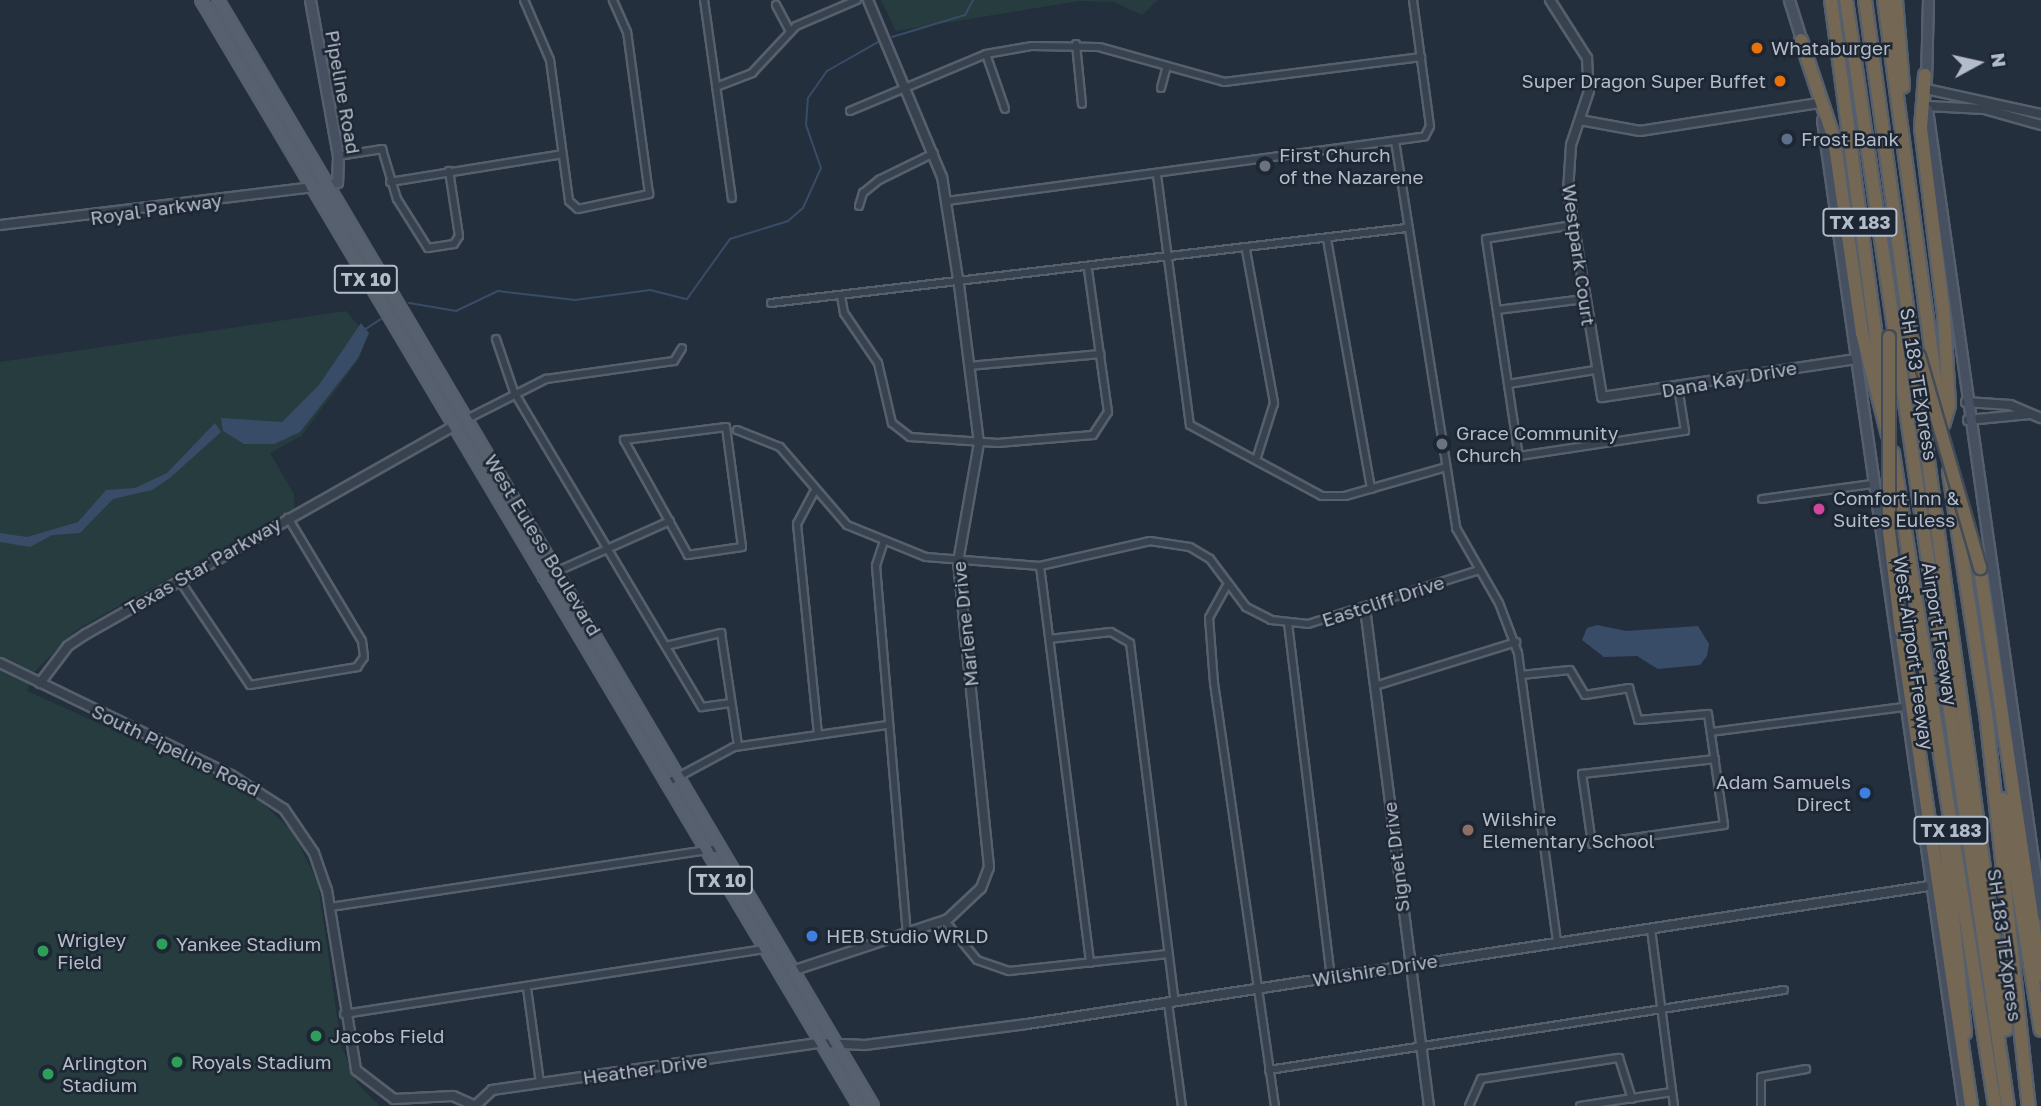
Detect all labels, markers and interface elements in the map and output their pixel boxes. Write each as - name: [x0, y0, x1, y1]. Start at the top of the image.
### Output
- street label: Pipeline Road: [321, 28, 365, 156]
- north arrow: [1943, 28, 2013, 98]
- place label: Whataburger: [1771, 37, 1890, 59]
- marker: Whataburger: [1749, 40, 1765, 56]
- text: N: [1987, 51, 2012, 69]
- place label: Super Dragon Super Buffet: [1521, 70, 1766, 92]
- marker: Super Dragon Super Buffet: [1772, 73, 1788, 89]
- place label: Frost Bank: [1801, 128, 1899, 150]
- marker: Frost Bank: [1779, 131, 1795, 147]
- place label: First Church of the Nazarene: [1279, 144, 1423, 188]
- marker: First Church of the Nazarene: [1257, 158, 1273, 174]
- street label: Westpark Court: [1558, 183, 1600, 327]
- street label: Royal Parkway: [89, 188, 223, 230]
- road number: TX 183: [1822, 208, 1898, 236]
- road number: TX 10: [333, 264, 399, 293]
- street label: SH 183 TEXpress: [1896, 306, 1942, 462]
- street label: Dana Kay Drive: [1660, 356, 1798, 402]
- place label: Grace Community Church: [1456, 422, 1618, 466]
- marker: Grace Community Church: [1434, 436, 1450, 452]
- street label: West Euless Boulevard: [480, 450, 606, 640]
- place label: Comfort Inn & Suites Euless: [1833, 487, 1959, 531]
- marker: Comfort Inn & Suites Euless: [1811, 501, 1827, 517]
- street label: Texas Star Parkway: [121, 512, 285, 620]
- street label: West Airport Freeway: [1889, 554, 1939, 752]
- street label: Marlene Drive: [947, 560, 983, 688]
- street label: Airport Freeway: [1917, 561, 1963, 707]
- street label: Eastcliff Drive: [1319, 571, 1447, 631]
- street label: South Pipeline Road: [88, 699, 264, 801]
- place label: Adam Samuels Direct: [1716, 771, 1851, 815]
- marker: Adam Samuels Direct: [1857, 785, 1873, 801]
- street label: Signet Drive: [1378, 800, 1414, 914]
- place label: Wilshire Elementary School: [1482, 808, 1655, 852]
- road number: TX 183: [1912, 816, 1990, 844]
- marker: Wilshire Elementary School: [1460, 822, 1476, 838]
- road number: TX 10: [688, 866, 754, 894]
- street label: SH 183 TEXpress: [1983, 867, 2027, 1023]
- place label: HEB Studio WRLD: [826, 925, 989, 947]
- marker: HEB Studio WRLD: [804, 928, 820, 944]
- place label: Wrigley Field: [57, 929, 126, 973]
- place label: Yankee Stadium: [176, 933, 321, 955]
- marker: Yankee Stadium: [154, 936, 170, 952]
- marker: Wrigley Field: [35, 943, 51, 959]
- street label: Wilshire Drive: [1311, 949, 1439, 991]
- place label: Jacobs Field: [330, 1025, 445, 1047]
- marker: Jacobs Field: [308, 1028, 324, 1044]
- street label: Heather Drive: [581, 1049, 709, 1089]
- place label: Royals Stadium: [191, 1051, 332, 1073]
- place label: Arlington Stadium: [62, 1052, 147, 1096]
- marker: Royals Stadium: [169, 1054, 185, 1070]
- marker: Arlington Stadium: [40, 1066, 56, 1082]

